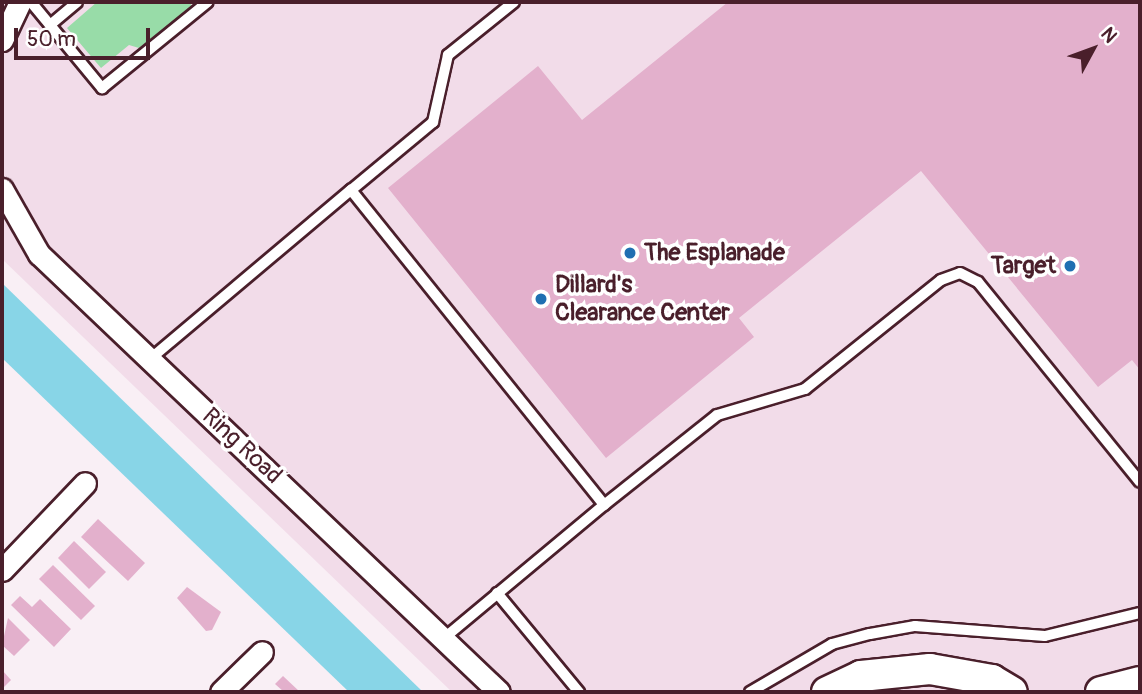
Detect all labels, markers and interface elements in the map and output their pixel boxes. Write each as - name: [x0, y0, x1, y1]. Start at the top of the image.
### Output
- scale bar: [18, 14, 154, 58]
- north arrow: [1058, 14, 1128, 84]
- text: N: [1096, 22, 1122, 48]
- text: 50 m: [27, 26, 76, 53]
- place label: The Esplanade: [644, 239, 785, 267]
- marker: The Esplanade: [622, 245, 638, 261]
- place label: Target: [991, 252, 1056, 280]
- marker: Target: [1062, 258, 1078, 274]
- place label: Dillard's Clearance Center: [555, 271, 730, 327]
- marker: Dillard's Clearance Center: [533, 291, 549, 307]
- street label: Ring Road: [196, 402, 288, 490]

